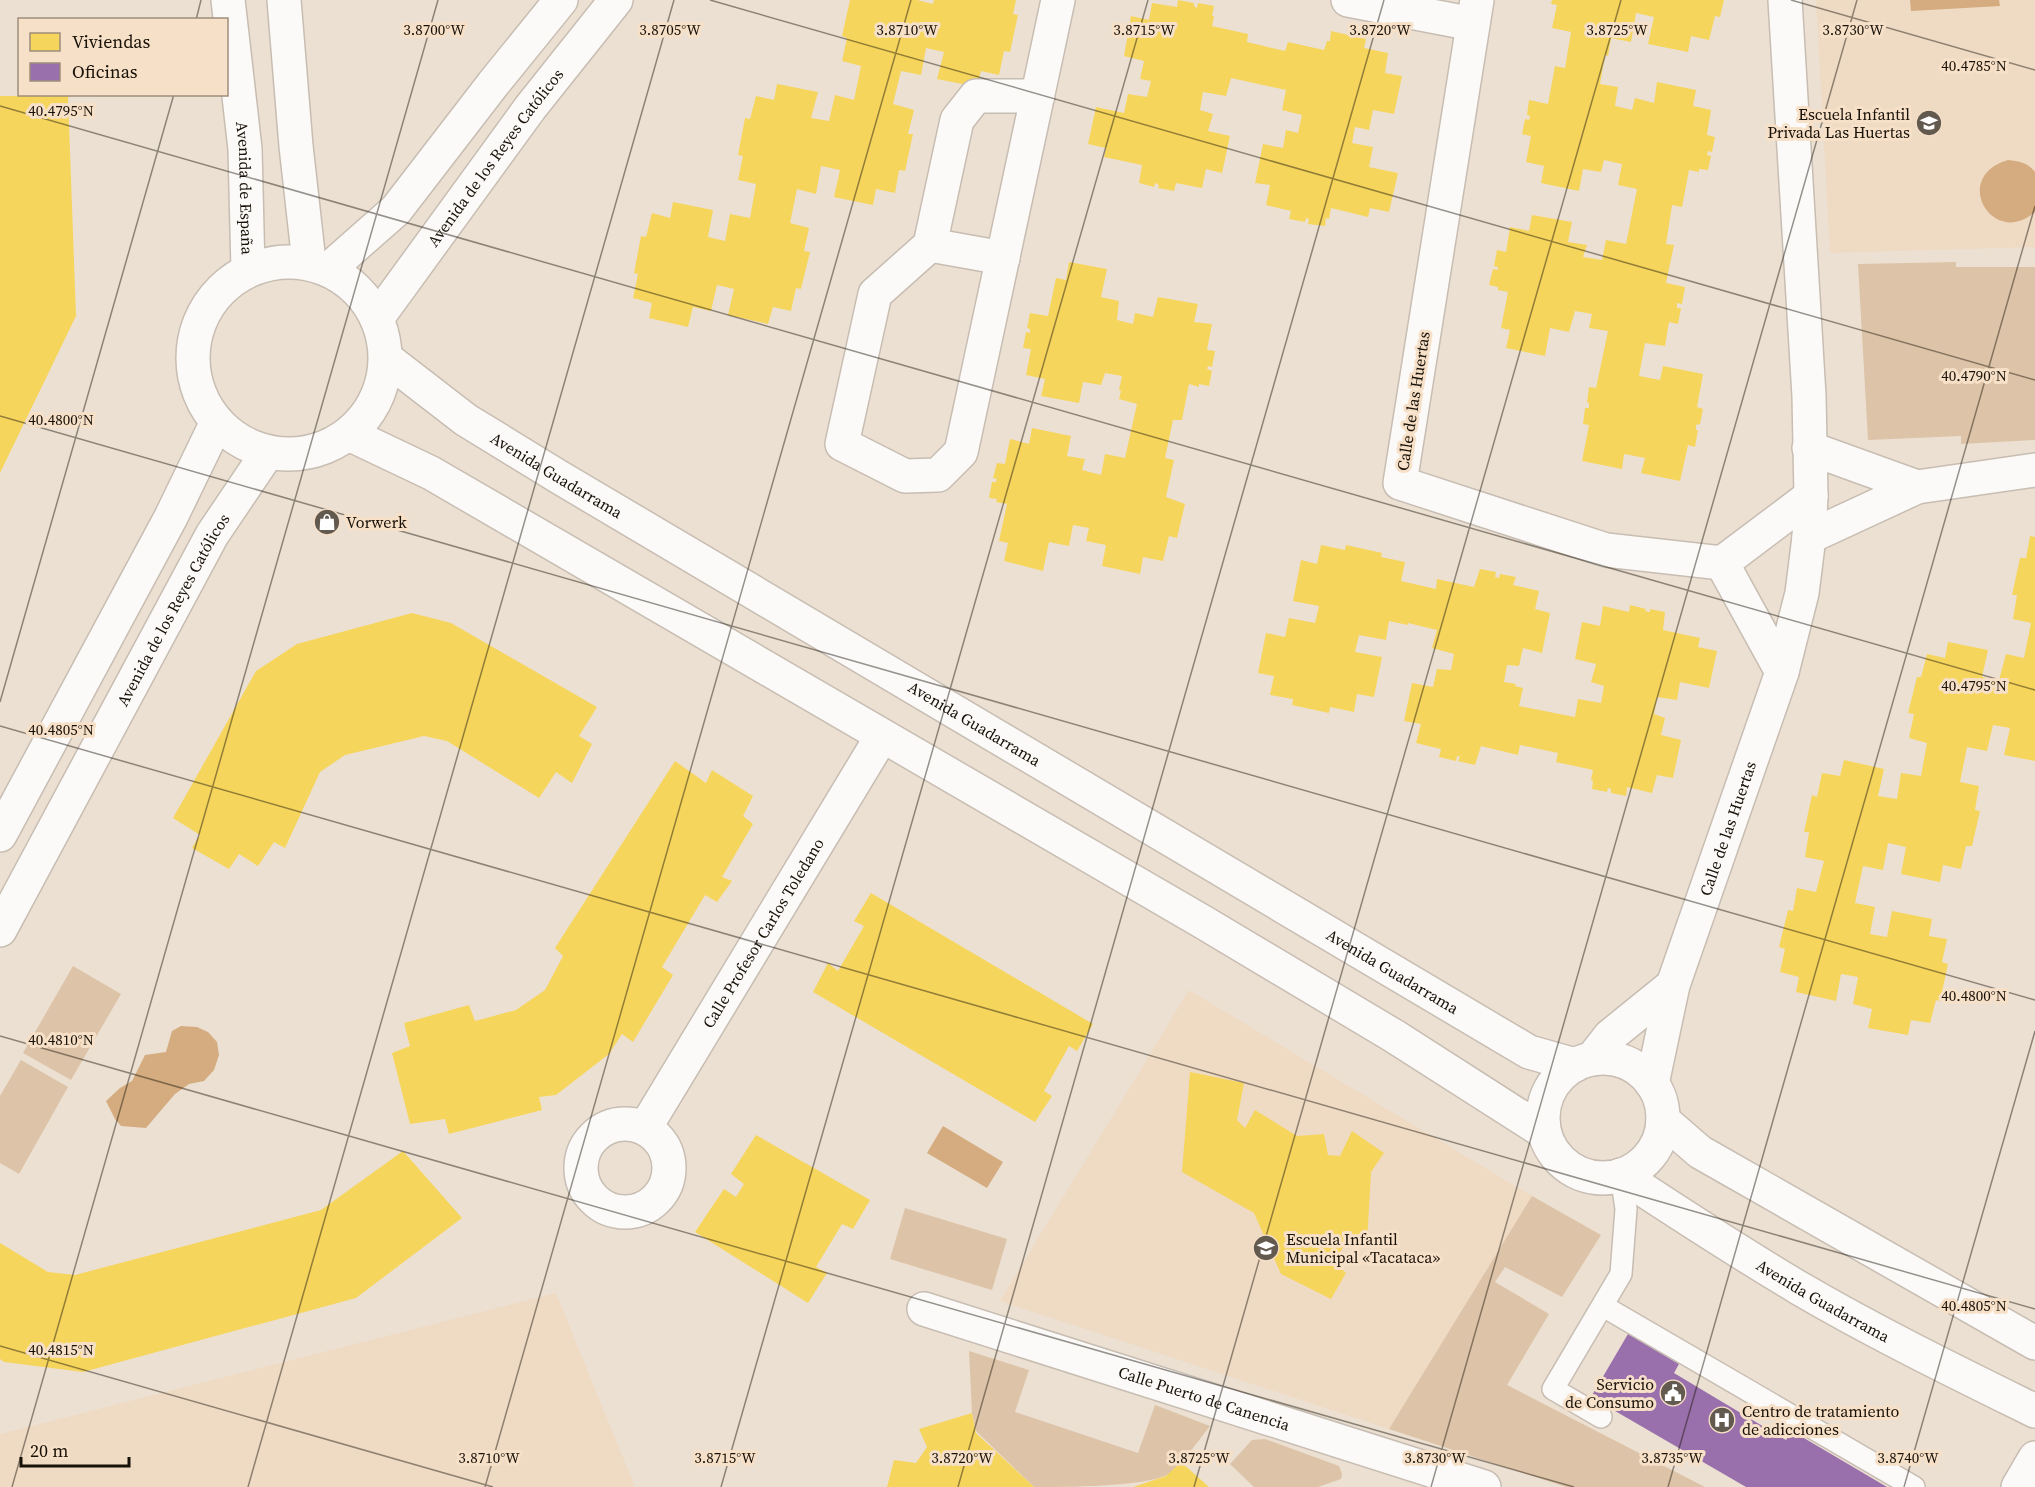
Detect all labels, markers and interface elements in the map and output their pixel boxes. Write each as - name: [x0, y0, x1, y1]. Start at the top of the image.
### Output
- legend: [18, 18, 228, 96]
- text: 3.8700°W: [403, 19, 465, 40]
- text: 3.8705°W: [639, 19, 701, 40]
- text: 3.8710°W: [876, 19, 938, 40]
- text: 3.8715°W: [1113, 19, 1175, 40]
- text: 3.8720°W: [1349, 19, 1411, 40]
- text: 3.8725°W: [1586, 19, 1648, 40]
- text: 3.8730°W: [1822, 19, 1884, 40]
- text: Viviendas: [72, 29, 150, 54]
- text: 40.4785°N: [1941, 55, 2007, 76]
- text: Oficinas: [72, 59, 138, 84]
- street label: Avenida de los Reyes Católicos: [422, 64, 568, 251]
- text: 40.4795°N: [28, 100, 94, 121]
- place label: Escuela Infantil Privada Las Huertas: [1767, 103, 1910, 143]
- school or university icon: Escuela Infantil Privada Las Huertas: [1914, 108, 1944, 138]
- street label: Avenida de España: [231, 120, 259, 256]
- street label: Calle de las Huertas: [1391, 330, 1435, 472]
- text: 40.4790°N: [1941, 365, 2007, 386]
- text: 40.4800°N: [28, 409, 94, 430]
- street label: Avenida Guadarrama: [487, 427, 628, 524]
- shop icon: Vorwerk: [312, 507, 342, 537]
- street label: Avenida de los Reyes Católicos: [111, 509, 235, 710]
- place label: Vorwerk: [346, 511, 407, 533]
- text: 40.4795°N: [1941, 675, 2007, 696]
- street label: Avenida Guadarrama: [904, 676, 1046, 772]
- text: 40.4805°N: [28, 719, 94, 740]
- street label: Calle de las Huertas: [1694, 758, 1761, 899]
- street label: Calle Profesor Carlos Toledano: [697, 833, 829, 1032]
- street label: Avenida Guadarrama: [1322, 923, 1464, 1019]
- text: 40.4800°N: [1941, 985, 2007, 1006]
- text: 40.4810°N: [28, 1029, 94, 1050]
- place label: Escuela Infantil Municipal «Tacataca»: [1286, 1228, 1440, 1268]
- school or university icon: Escuela Infantil Municipal «Tacataca»: [1251, 1233, 1281, 1263]
- street label: Avenida Guadarrama: [1752, 1254, 1894, 1348]
- text: 40.4805°N: [1941, 1295, 2007, 1316]
- text: 40.4815°N: [28, 1339, 94, 1360]
- street label: Calle Puerto de Canencia: [1116, 1360, 1294, 1436]
- place label: Servicio de Consumo: [1565, 1373, 1654, 1413]
- public building icon: Servicio de Consumo: [1658, 1378, 1688, 1408]
- place label: Centro de tratamiento de adicciones: [1742, 1400, 1900, 1440]
- hospital icon: Centro de tratamiento de adicciones: [1707, 1405, 1737, 1435]
- scale bar: [21, 1430, 129, 1468]
- text: 20 m: [30, 1438, 68, 1463]
- text: 3.8710°W: [458, 1447, 520, 1468]
- text: 3.8715°W: [694, 1447, 756, 1468]
- text: 3.8720°W: [931, 1447, 993, 1468]
- text: 3.8725°W: [1168, 1447, 1230, 1468]
- text: 3.8730°W: [1404, 1447, 1466, 1468]
- text: 3.8735°W: [1641, 1447, 1703, 1468]
- text: 3.8740°W: [1877, 1447, 1939, 1468]

